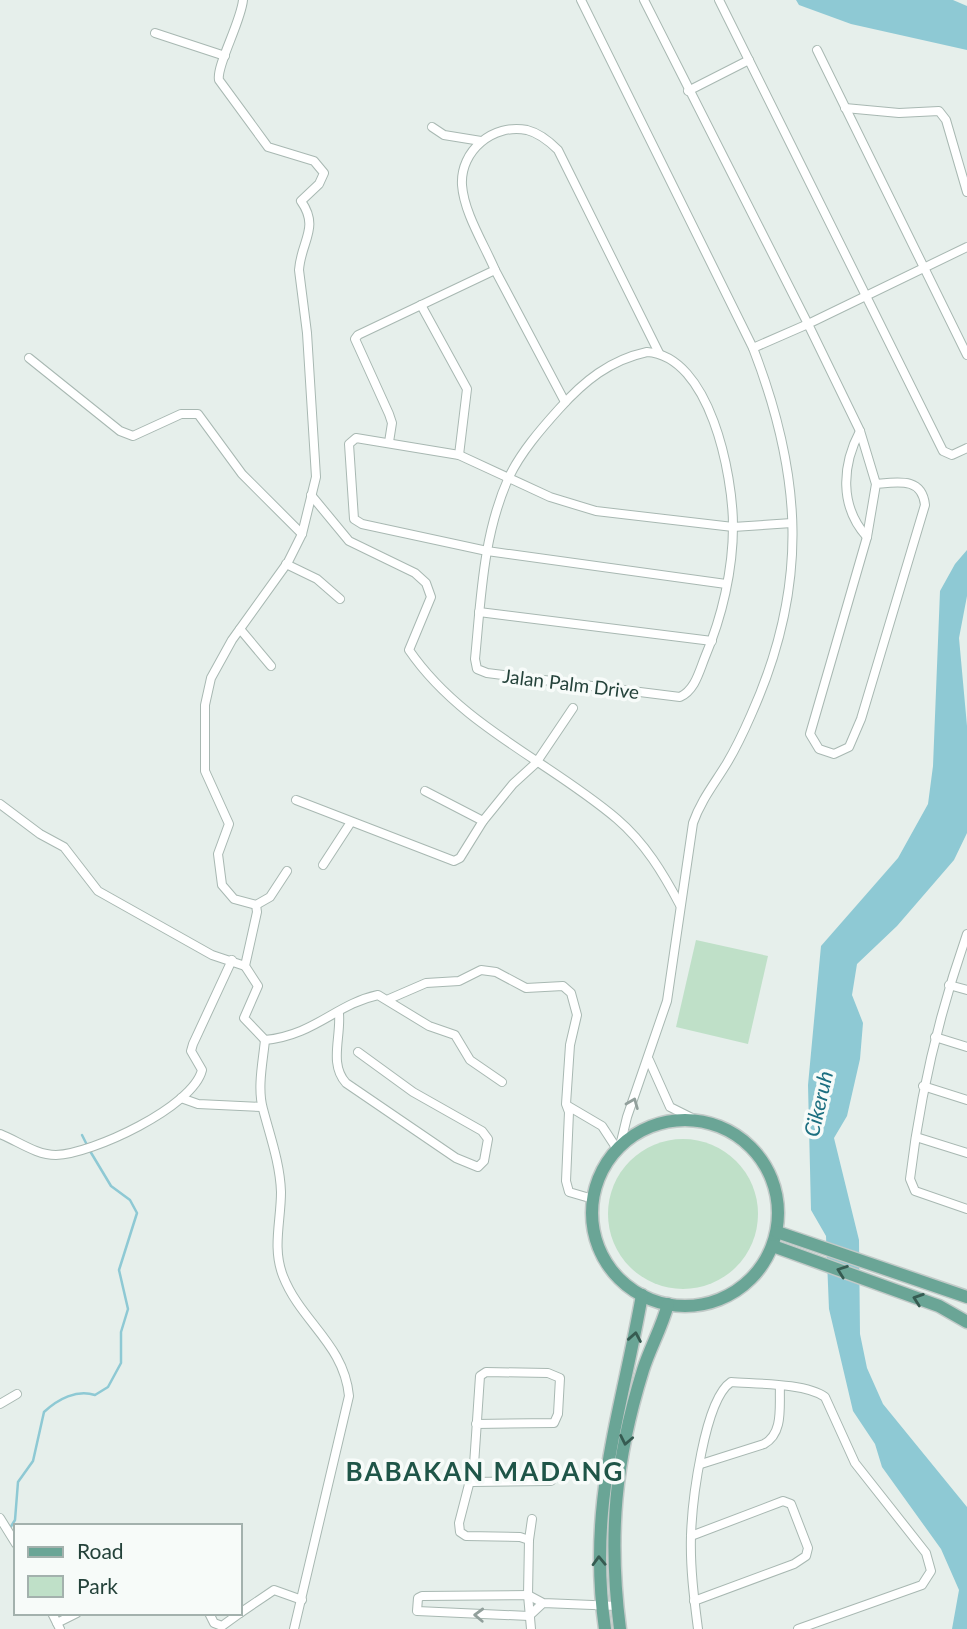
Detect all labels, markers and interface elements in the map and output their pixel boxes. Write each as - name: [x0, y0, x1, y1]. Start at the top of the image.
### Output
- street label: Jalan Palm Drive: [502, 664, 641, 703]
- water label: Cikeruh: [798, 1068, 837, 1139]
- one-way arrow: [624, 1097, 638, 1109]
- one-way arrow: [836, 1265, 848, 1279]
- one-way arrow: [912, 1293, 924, 1307]
- one-way arrow: [627, 1331, 642, 1343]
- one-way arrow: [619, 1433, 634, 1445]
- district label: BABAKAN MADANG: [346, 1455, 624, 1487]
- legend: [14, 1524, 242, 1615]
- text: Road: [77, 1538, 124, 1563]
- one-way arrow: [592, 1555, 607, 1566]
- text: Park: [77, 1573, 118, 1598]
- one-way arrow: [474, 1607, 485, 1622]

